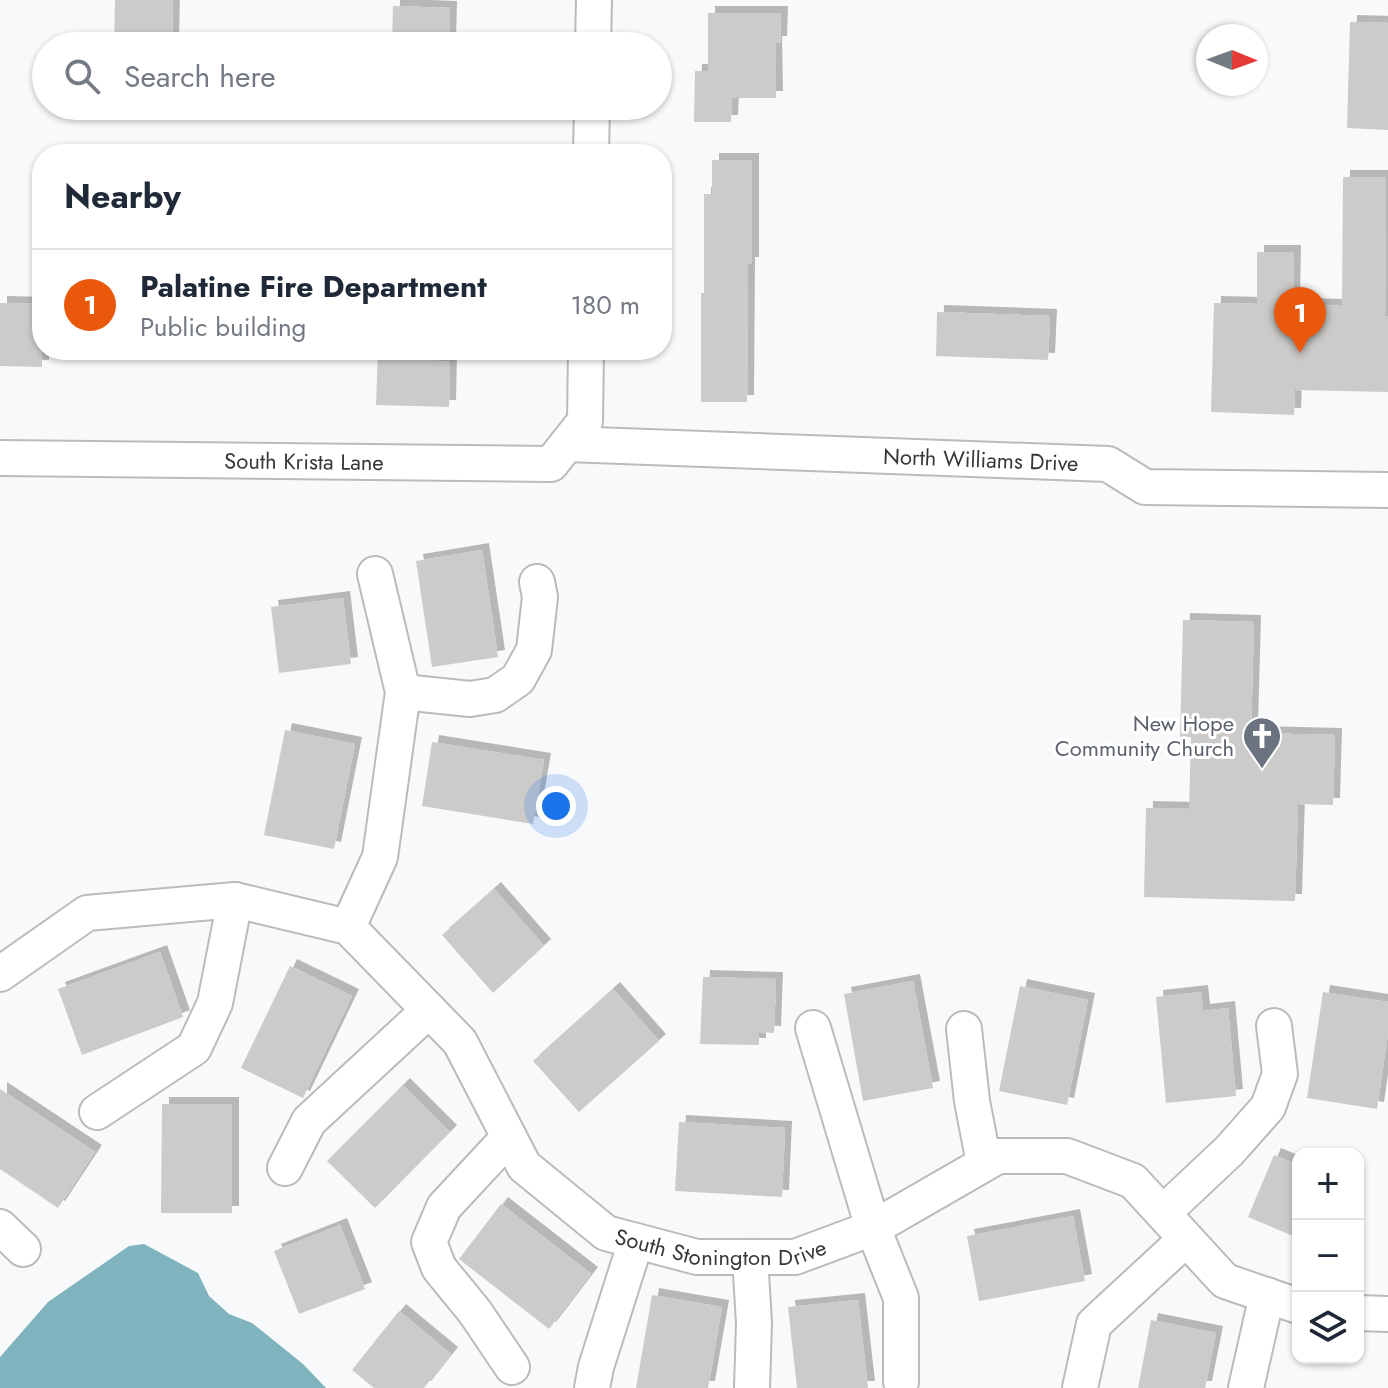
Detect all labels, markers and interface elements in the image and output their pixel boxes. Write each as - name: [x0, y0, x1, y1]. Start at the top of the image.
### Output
- north arrow: [1196, 24, 1268, 96]
- search box: [32, 32, 672, 120]
- icon: search: [60, 54, 104, 98]
- text: Search here: [124, 55, 276, 98]
- text: Nearby: [64, 172, 181, 221]
- text: Palatine Fire Department: [140, 265, 487, 308]
- text: 1: [83, 286, 97, 324]
- text: 180 m: [570, 286, 640, 324]
- pin: 1: [1274, 287, 1326, 353]
- text: Public building: [140, 308, 306, 346]
- street label: North Williams Drive: [882, 440, 1079, 479]
- street label: South Krista Lane: [224, 444, 384, 478]
- place label: New Hope Community Church: [1055, 707, 1234, 764]
- church icon: New Hope Community Church: [1241, 715, 1283, 770]
- your location: [536, 786, 576, 826]
- map controls: [1292, 1148, 1364, 1364]
- button: +: [1292, 1148, 1364, 1220]
- street label: South Stonington Drive: [611, 1220, 831, 1274]
- button: −: [1292, 1220, 1364, 1292]
- button: layers: [1292, 1292, 1364, 1364]

